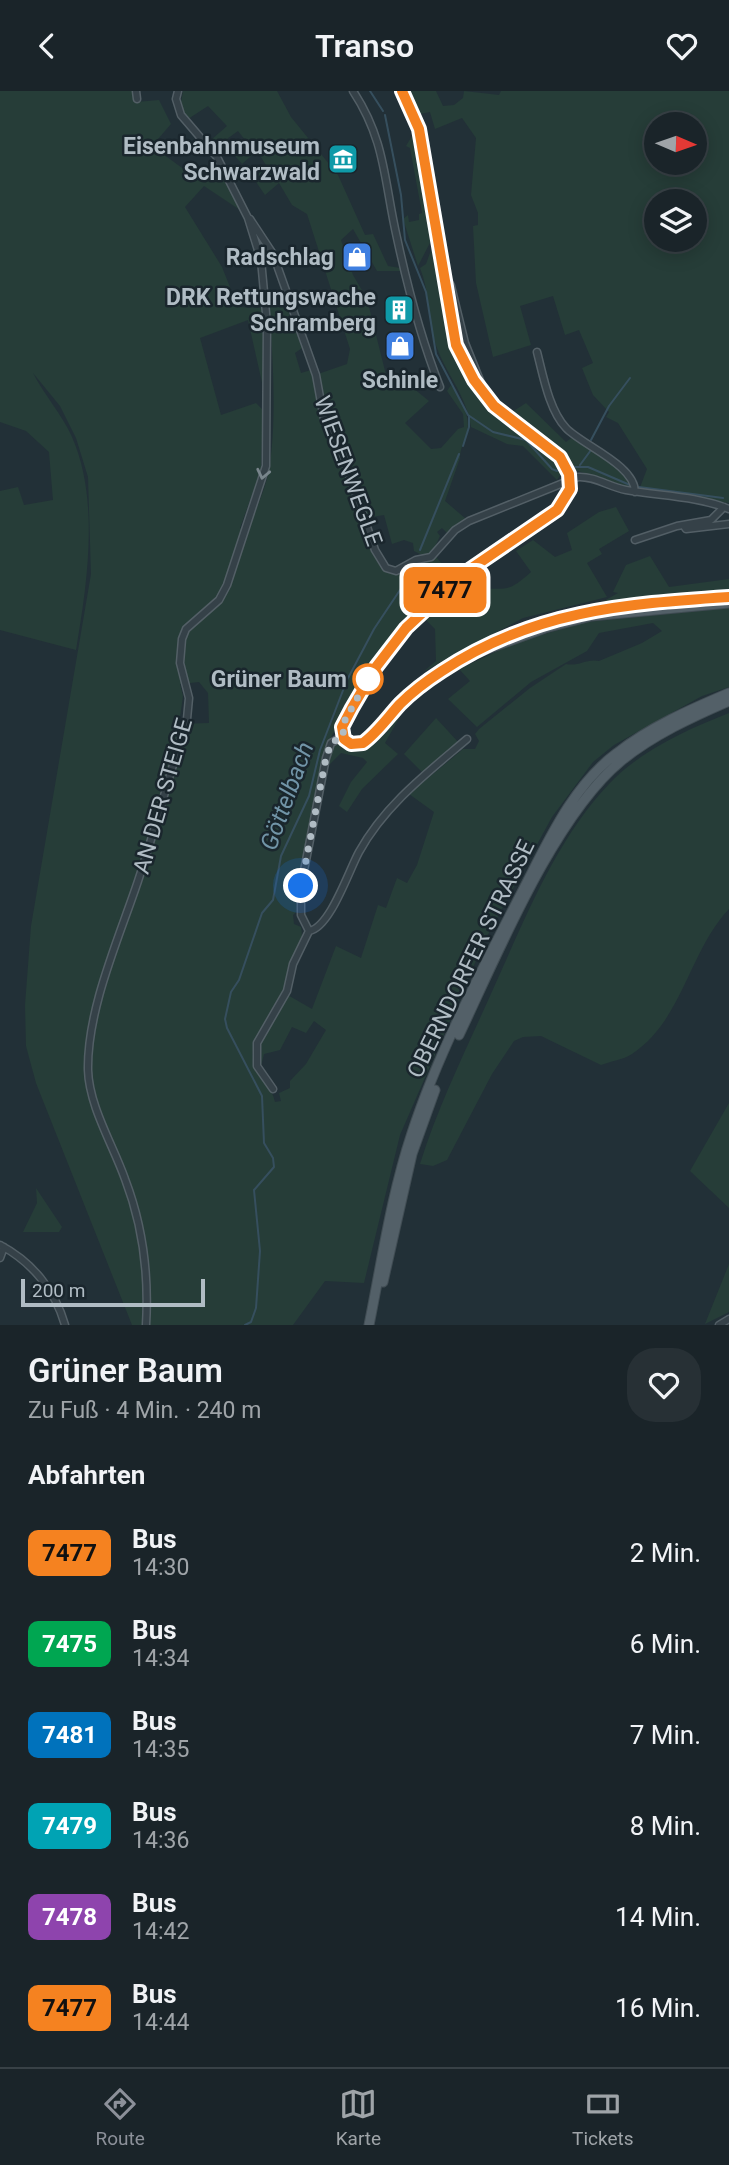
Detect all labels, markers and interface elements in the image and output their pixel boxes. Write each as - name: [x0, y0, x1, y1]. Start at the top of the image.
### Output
- icon: back: [28, 27, 66, 65]
- text: Transo: [315, 27, 414, 65]
- icon: heart: [663, 27, 701, 65]
- north arrow: [644, 112, 707, 175]
- map controls: [644, 112, 707, 252]
- place label: Eisenbahnmuseum Schwarzwald: [123, 133, 320, 186]
- museum icon: Eisenbahnmuseum Schwarzwald: [326, 142, 360, 176]
- button: layers: [644, 189, 707, 252]
- shop icon: Radschlag: [340, 240, 374, 274]
- place label: Radschlag: [226, 244, 334, 271]
- place label: DRK Rettungswache Schramberg: [166, 284, 376, 337]
- building icon: DRK Rettungswache Schramberg: [382, 293, 416, 327]
- shop icon: Schinle: [383, 329, 417, 363]
- place label: Schinle: [362, 367, 438, 394]
- street label: WIESENWEGLE: [308, 392, 388, 550]
- one-way arrow: [257, 468, 272, 480]
- line badge: 7477: [396, 567, 494, 613]
- text: 7477: [417, 576, 473, 604]
- marker: Grüner Baum: [353, 664, 383, 694]
- place label: Grüner Baum: [211, 666, 347, 693]
- street label: AN DER STEIGE: [128, 715, 198, 877]
- water label: Göttelbach: [254, 738, 320, 854]
- street label: OBERNDORFER STRASSE: [402, 836, 540, 1082]
- your location: [283, 868, 318, 903]
- scale bar: [21, 1276, 205, 1308]
- text: 200 m: [32, 1279, 85, 1302]
- button: heart: [627, 1348, 701, 1422]
- text: Grüner Baum: [28, 1351, 223, 1390]
- text: Zu Fuß · 4 Min. · 240 m: [28, 1397, 261, 1424]
- text: Abfahrten: [28, 1460, 145, 1490]
- text: Bus: [132, 1524, 177, 1554]
- text: 2 Min.: [630, 1538, 701, 1568]
- text: 7477: [42, 1539, 97, 1567]
- text: 14:30: [132, 1554, 189, 1581]
- text: Bus: [132, 1615, 177, 1645]
- text: 6 Min.: [630, 1629, 701, 1659]
- text: 7475: [42, 1630, 97, 1658]
- text: 14:34: [132, 1645, 189, 1672]
- text: Bus: [132, 1706, 177, 1736]
- text: 7 Min.: [630, 1720, 701, 1750]
- text: 7481: [42, 1721, 97, 1749]
- text: 14:35: [132, 1736, 189, 1763]
- text: Bus: [132, 1797, 177, 1827]
- text: 8 Min.: [630, 1811, 701, 1841]
- text: 7479: [42, 1812, 97, 1840]
- text: 14:36: [132, 1827, 189, 1854]
- text: Bus: [132, 1888, 177, 1918]
- text: 14 Min.: [615, 1902, 701, 1932]
- text: 7478: [42, 1903, 97, 1931]
- text: 14:42: [132, 1918, 189, 1945]
- text: Bus: [132, 1979, 177, 2009]
- text: 16 Min.: [615, 1993, 701, 2023]
- text: 7477: [42, 1994, 97, 2022]
- text: 14:44: [132, 2009, 189, 2036]
- tab: Route: [95, 2085, 145, 2150]
- tab: Karte: [336, 2085, 381, 2150]
- tab: Tickets: [572, 2085, 634, 2150]

